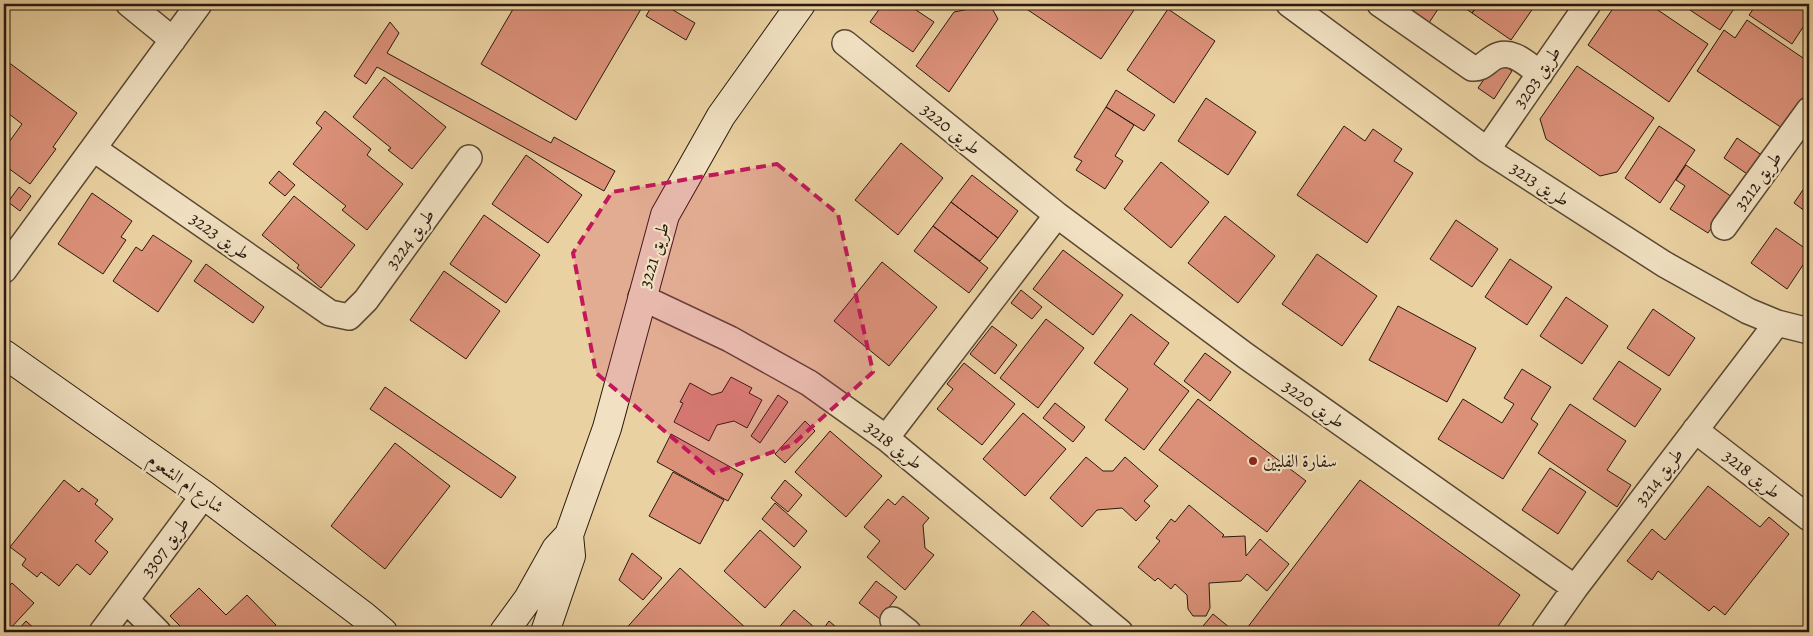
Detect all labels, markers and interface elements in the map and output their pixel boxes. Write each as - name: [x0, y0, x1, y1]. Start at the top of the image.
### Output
- street label: طريق 3203: [1508, 41, 1566, 113]
- street label: طريق 3220: [916, 97, 986, 161]
- street label: طريق 3212: [1729, 147, 1787, 215]
- street label: طريق 3213: [1506, 156, 1574, 212]
- street label: طريق 3224: [380, 204, 440, 274]
- street label: طريق 3223: [185, 207, 255, 265]
- street label: طريق 3221: [633, 219, 675, 291]
- street label: طريق 3220: [1278, 374, 1350, 434]
- street label: طريق 3218: [860, 415, 928, 475]
- street label: طريق 3214: [1629, 443, 1689, 511]
- street label: طريق 3218: [1718, 444, 1786, 504]
- street label: شارع ام الشعوم: [141, 447, 229, 522]
- place label: سفارة الفلبين: [1263, 449, 1337, 473]
- marker: سفارة الفلبين: [1247, 455, 1259, 467]
- street label: طريق 3307: [135, 512, 195, 582]

